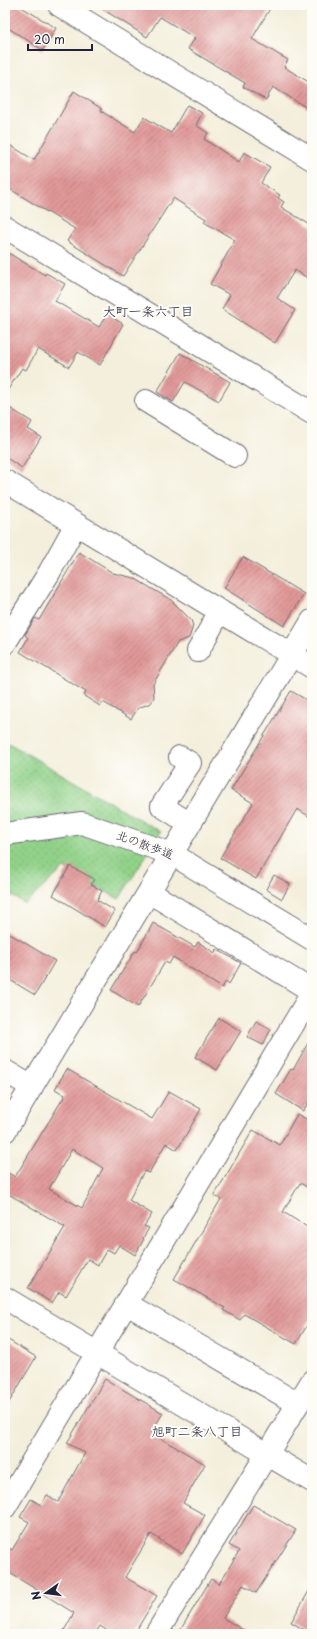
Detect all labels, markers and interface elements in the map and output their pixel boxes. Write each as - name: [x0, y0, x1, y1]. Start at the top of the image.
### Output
- scale bar: [28, 26, 92, 52]
- text: 20 m: [34, 30, 65, 48]
- district label: 大町一条六丁目: [102, 301, 194, 320]
- street label: 北の散歩道: [114, 825, 177, 863]
- district label: 旭町二条八丁目: [151, 1421, 243, 1440]
- north arrow: [26, 1573, 66, 1613]
- text: N: [26, 1589, 45, 1602]

